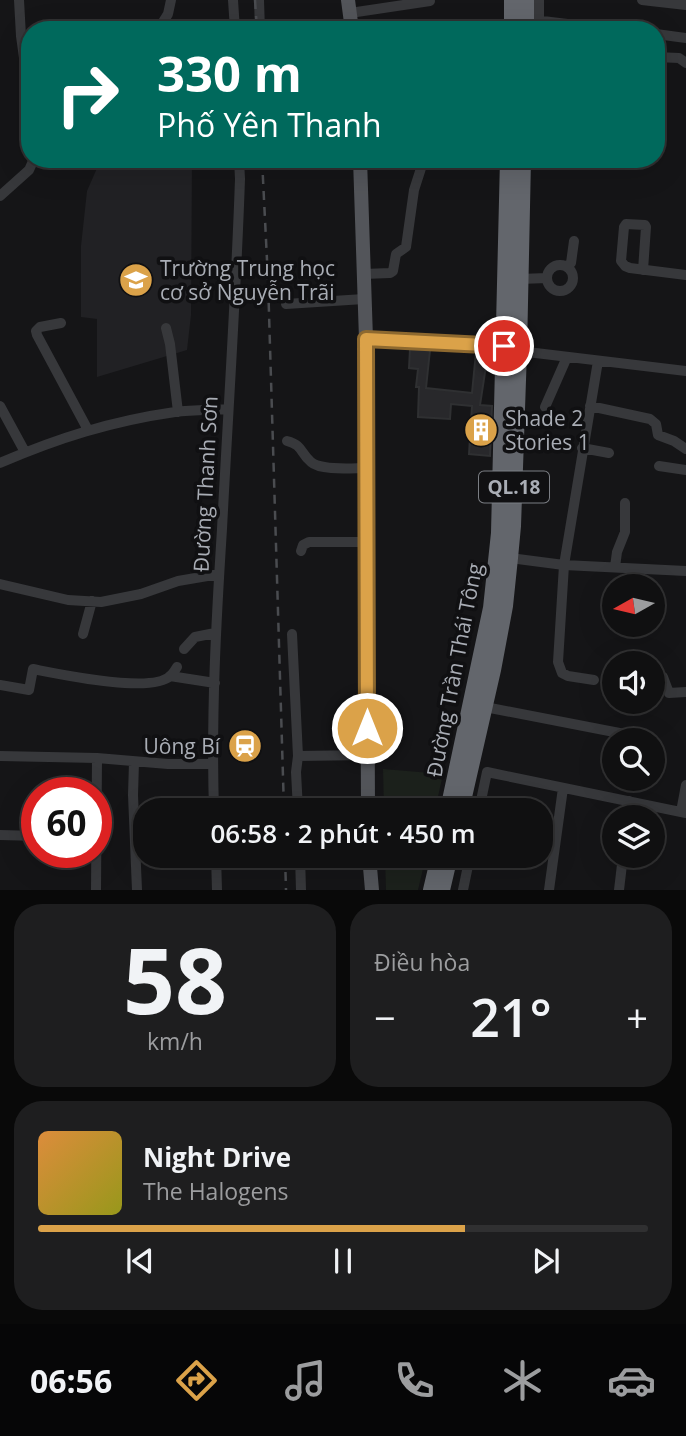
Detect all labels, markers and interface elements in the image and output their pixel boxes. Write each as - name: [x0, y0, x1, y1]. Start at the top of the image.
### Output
- text: 330 m: [157, 40, 302, 106]
- icon: right: [42, 49, 133, 140]
- text: Phố Yên Thanh: [157, 103, 382, 146]
- place label: Trường Trung học cơ sở Nguyễn Trãi: [160, 254, 335, 306]
- school or university icon: Trường Trung học cơ sở Nguyễn Trãi: [117, 261, 155, 299]
- pin: [474, 316, 534, 376]
- icon: arrive: [485, 327, 523, 365]
- street label: Đường Thanh Sơn: [186, 395, 224, 573]
- place label: Shade 2 Stories 1: [505, 404, 590, 456]
- building icon: Shade 2 Stories 1: [462, 411, 500, 449]
- road number: QL.18: [479, 472, 549, 502]
- street label: Đường Trần Thái Tông: [420, 561, 488, 779]
- north arrow: [602, 574, 665, 637]
- map controls: [602, 574, 665, 868]
- button: sound: [602, 651, 665, 714]
- position arrow: [330, 691, 404, 765]
- station icon: Uông Bí: [226, 727, 264, 765]
- button: search: [602, 728, 665, 791]
- place label: Uông Bí: [143, 732, 221, 760]
- speed limit sign: 60: [21, 777, 112, 868]
- button: layers: [602, 805, 665, 868]
- text: 06:58 · 2 phút · 450 m: [210, 815, 476, 851]
- text: 58: [123, 917, 227, 1041]
- text: Điều hòa: [374, 946, 470, 978]
- text: 21°: [470, 981, 552, 1052]
- text: −: [374, 991, 396, 1043]
- text: +: [626, 991, 648, 1043]
- text: km/h: [147, 1025, 203, 1057]
- text: Night Drive: [143, 1139, 291, 1175]
- text: The Halogens: [143, 1175, 289, 1207]
- icon: previous: [121, 1242, 159, 1280]
- icon: pause: [324, 1242, 362, 1280]
- icon: next: [527, 1242, 565, 1280]
- icon: directions: [172, 1356, 221, 1405]
- icon: music: [281, 1356, 330, 1405]
- icon: phone: [390, 1356, 439, 1405]
- icon: climate: [498, 1356, 547, 1405]
- icon: car: [607, 1356, 656, 1405]
- text: 06:56: [30, 1359, 112, 1402]

